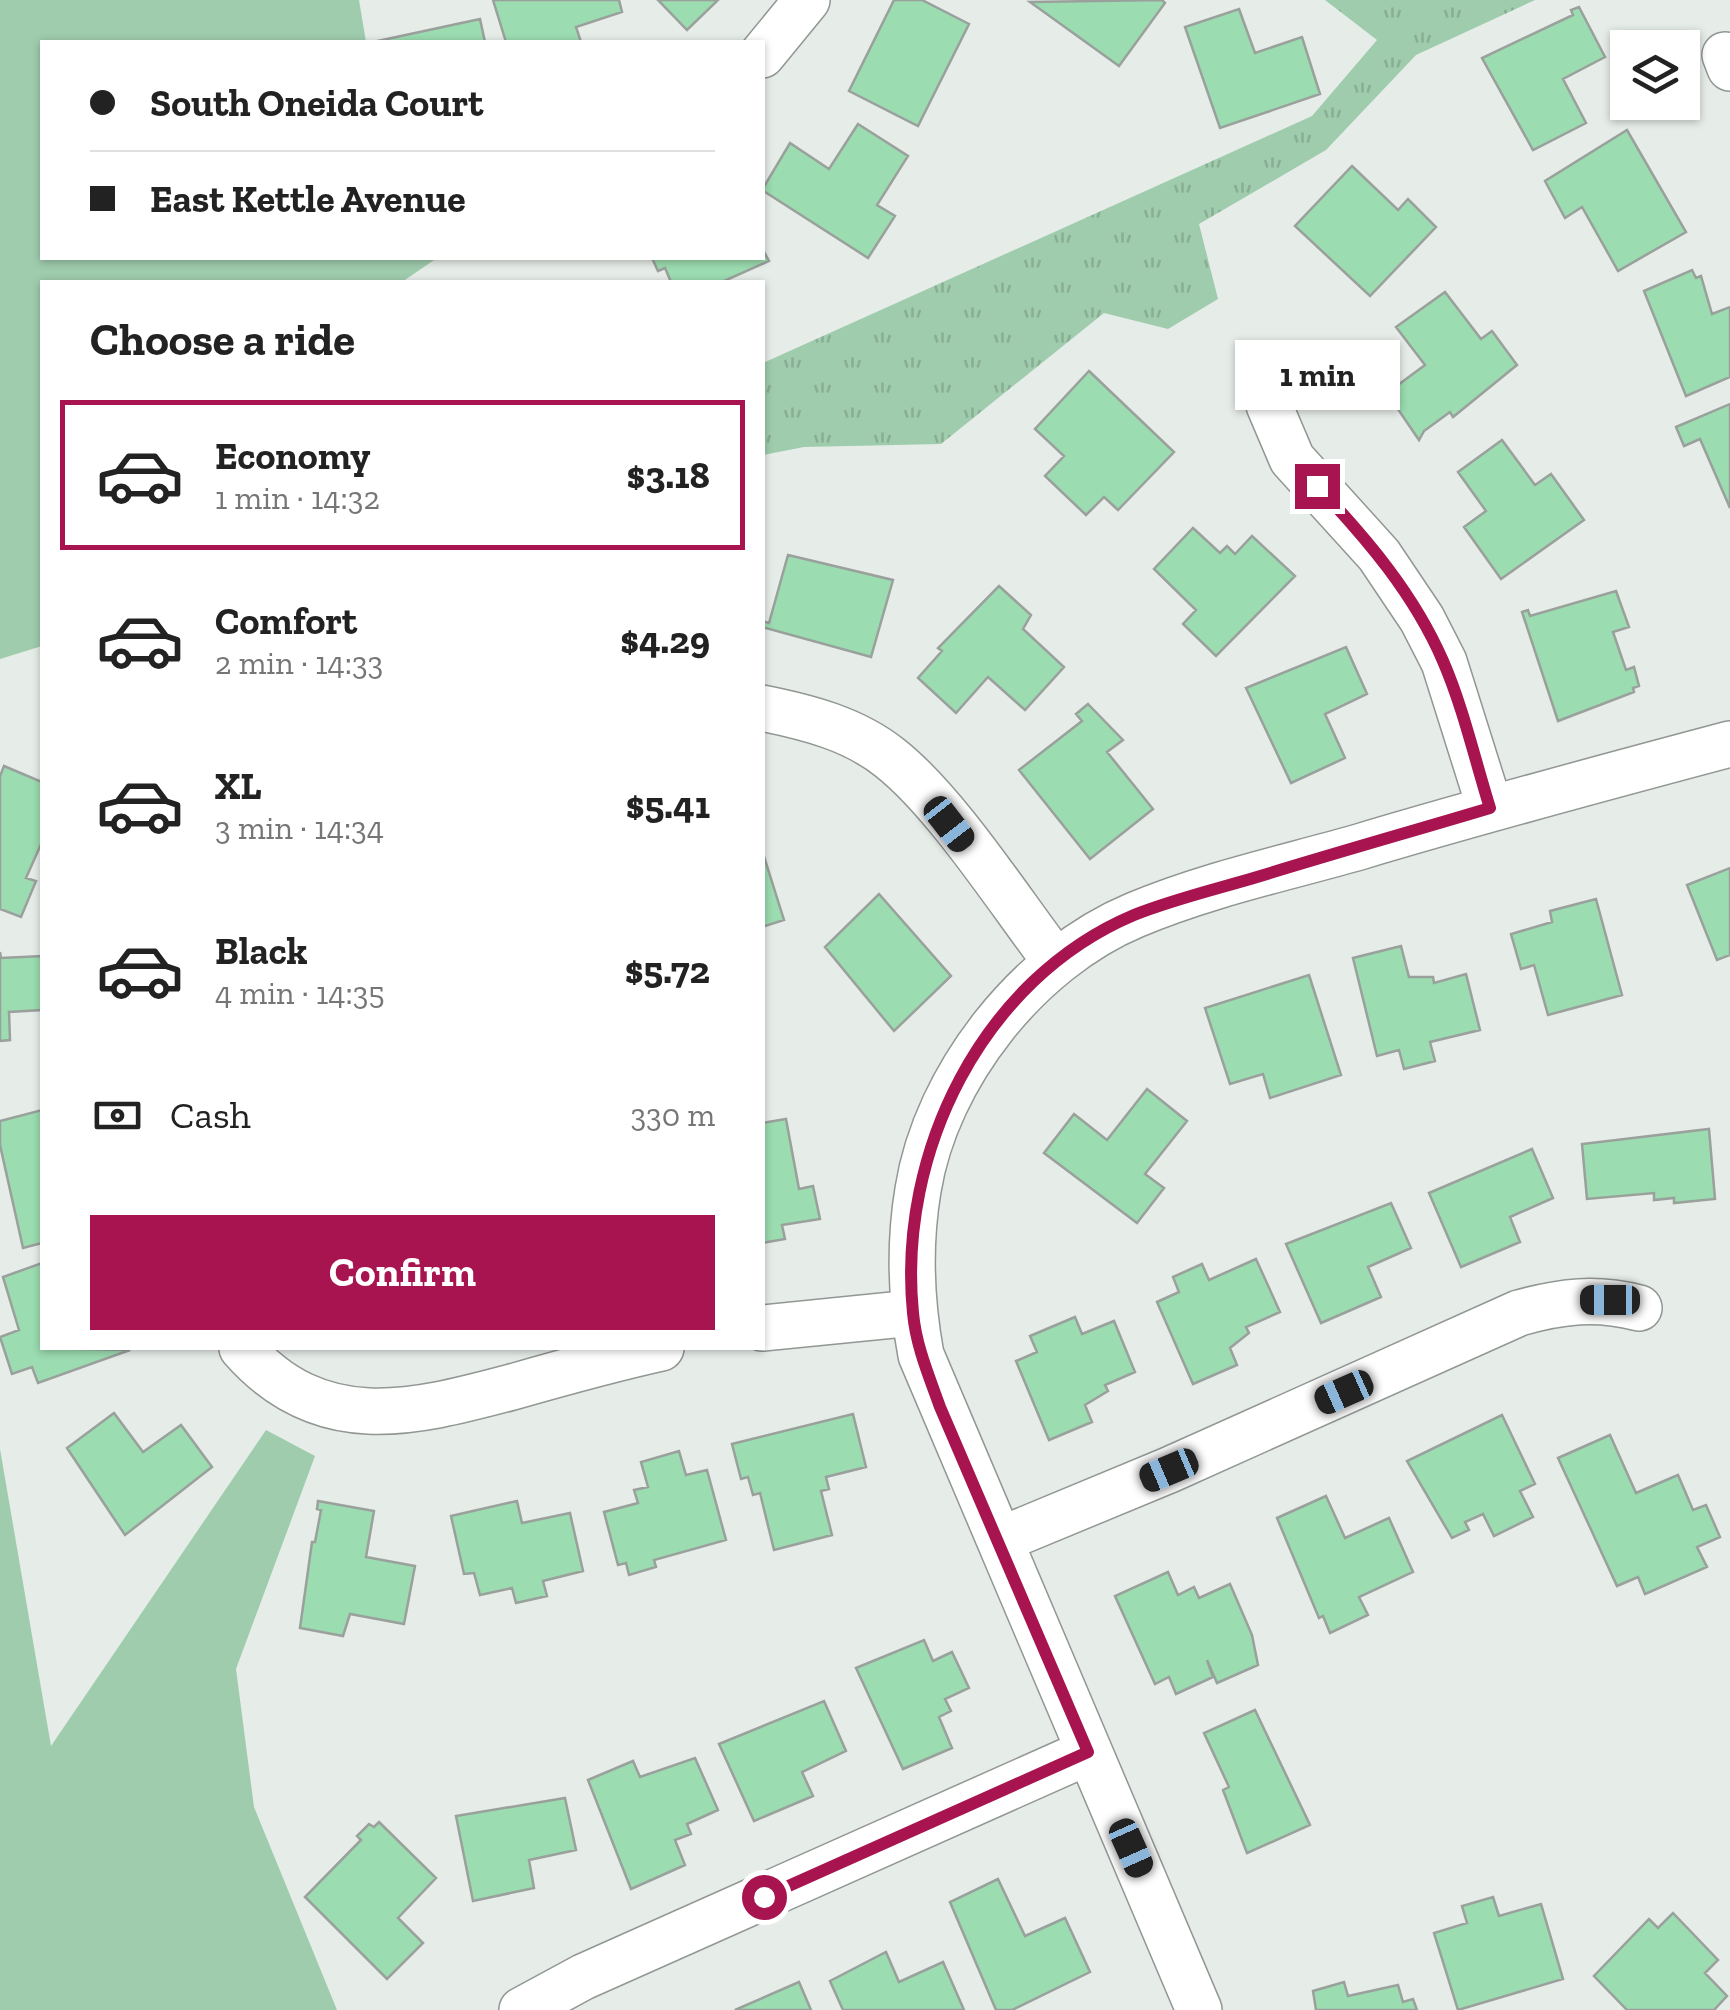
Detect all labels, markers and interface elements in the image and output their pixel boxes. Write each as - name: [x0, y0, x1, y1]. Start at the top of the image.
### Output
- map controls: [1610, 30, 1700, 120]
- button: layers: [1610, 30, 1700, 120]
- text: South Oneida Court: [150, 80, 483, 126]
- text: East Kettle Avenue: [150, 176, 466, 222]
- text: Choose a ride: [90, 313, 355, 367]
- callout: 1 min: [1234, 341, 1400, 411]
- text: 1 min: [1280, 356, 1355, 394]
- icon: car: [95, 430, 185, 520]
- text: Economy: [215, 433, 370, 479]
- text: $3.18: [627, 452, 710, 498]
- route end: [1295, 464, 1340, 509]
- text: 1 min · 14:32: [215, 479, 380, 517]
- icon: car: [95, 595, 185, 685]
- text: Comfort: [215, 598, 357, 644]
- text: $4.29: [620, 617, 710, 663]
- text: 2 min · 14:33: [215, 644, 383, 682]
- icon: car: [95, 760, 185, 850]
- text: XL: [215, 763, 262, 809]
- text: $5.41: [626, 782, 710, 828]
- car: [919, 791, 979, 857]
- text: 3 min · 14:34: [215, 809, 384, 847]
- icon: car: [95, 925, 185, 1015]
- text: Black: [215, 928, 308, 974]
- text: $5.72: [625, 947, 710, 993]
- text: 4 min · 14:35: [215, 974, 385, 1012]
- icon: cash: [90, 1088, 145, 1143]
- text: Cash: [170, 1092, 251, 1138]
- text: 330 m: [630, 1096, 715, 1134]
- button: Confirm: [90, 1215, 715, 1330]
- car: [1580, 1285, 1640, 1315]
- car: [1310, 1366, 1378, 1418]
- car: [1136, 1444, 1202, 1496]
- car: [1105, 1814, 1157, 1882]
- route start: [742, 1875, 787, 1920]

